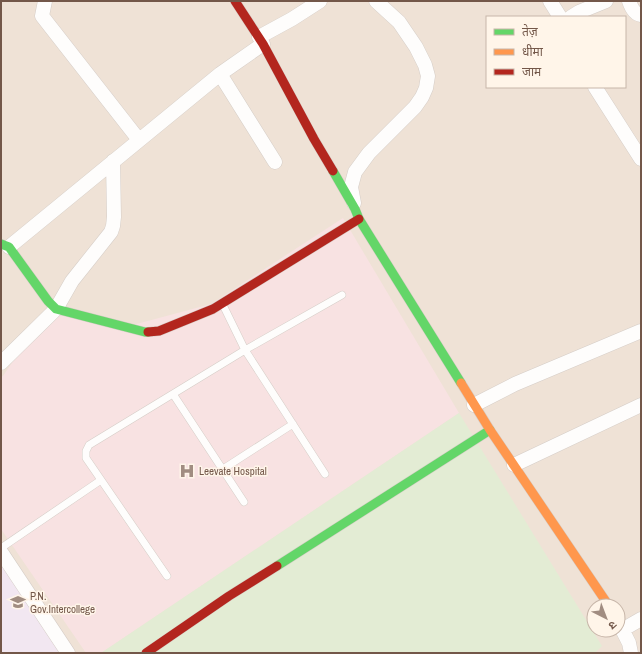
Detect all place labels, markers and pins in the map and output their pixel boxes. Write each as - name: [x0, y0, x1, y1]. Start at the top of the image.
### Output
- hospital icon: Leevate Hospital: [178, 462, 196, 480]
- place label: Leevate Hospital: [199, 464, 267, 478]
- place label: P.N. Gov.Intercollege: [30, 589, 95, 616]
- school or university icon: P.N. Gov.Intercollege: [9, 593, 27, 611]

